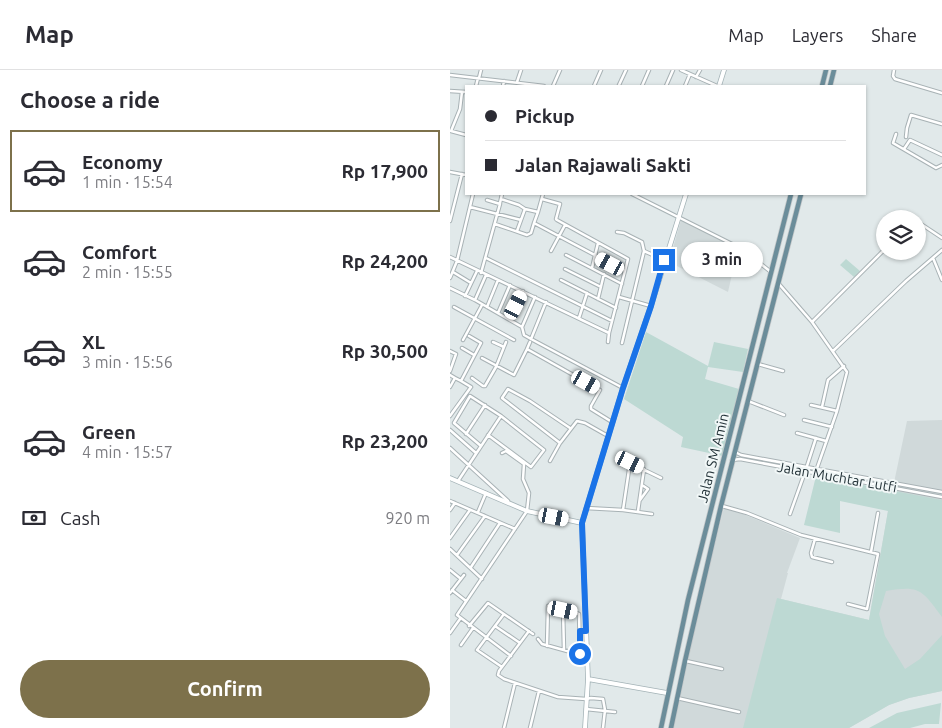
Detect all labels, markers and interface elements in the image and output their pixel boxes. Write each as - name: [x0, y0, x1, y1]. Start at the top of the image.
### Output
- text: Map: [25, 21, 74, 48]
- text: Map: [728, 25, 764, 45]
- text: Layers: [792, 25, 843, 45]
- text: Share: [871, 25, 917, 45]
- text: Choose a ride: [20, 87, 160, 112]
- text: Pickup: [515, 105, 575, 127]
- icon: car: [22, 149, 67, 194]
- text: Economy: [82, 151, 163, 173]
- text: Jalan Rajawali Sakti: [515, 154, 691, 176]
- text: Rp 17,900: [341, 160, 428, 182]
- text: 1 min · 15:54: [82, 173, 173, 191]
- map controls: [876, 210, 926, 260]
- button: layers: [876, 210, 926, 260]
- icon: car: [22, 239, 67, 284]
- text: Comfort: [82, 241, 157, 263]
- callout: 3 min: [682, 242, 764, 278]
- route end: [653, 249, 675, 271]
- text: Rp 24,200: [341, 250, 428, 272]
- car: [593, 250, 626, 278]
- text: 3 min: [702, 250, 742, 268]
- text: 2 min · 15:55: [82, 263, 173, 281]
- car: [502, 288, 529, 322]
- icon: car: [22, 329, 67, 374]
- text: XL: [82, 331, 105, 353]
- text: Rp 30,500: [341, 340, 428, 362]
- text: 3 min · 15:56: [82, 353, 173, 371]
- car: [569, 368, 602, 396]
- street label: Jalan SM Amin: [694, 412, 732, 504]
- icon: car: [22, 419, 67, 464]
- text: Green: [82, 421, 136, 443]
- text: Rp 23,200: [341, 430, 428, 452]
- text: 4 min · 15:57: [82, 443, 173, 461]
- car: [613, 449, 646, 475]
- street label: Jalan Muchtar Lutfi: [776, 459, 898, 495]
- icon: cash: [20, 504, 48, 532]
- text: Cash: [60, 507, 101, 529]
- car: [537, 507, 570, 527]
- text: 920 m: [385, 509, 430, 527]
- car: [546, 600, 579, 620]
- route start: [569, 643, 591, 665]
- button: Confirm: [20, 660, 430, 718]

